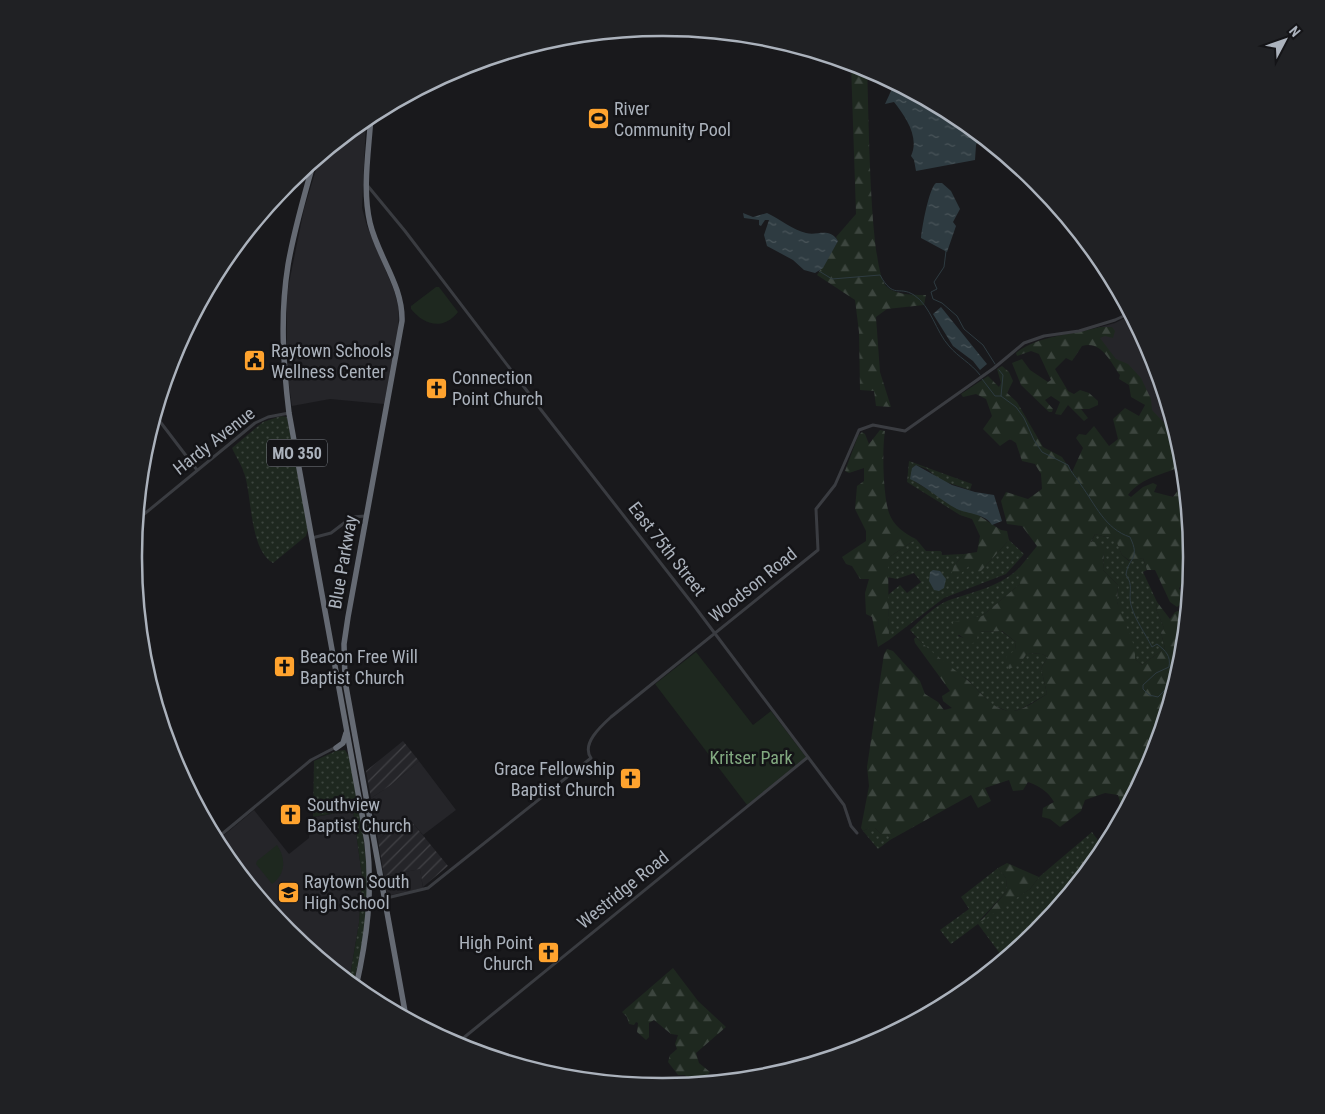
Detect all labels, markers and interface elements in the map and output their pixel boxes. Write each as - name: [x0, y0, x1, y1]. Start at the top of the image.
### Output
- north arrow: [1260, 15, 1310, 65]
- text: N: [1286, 23, 1304, 40]
- place label: River Community Pool: [614, 98, 731, 140]
- sports icon: River Community Pool: [586, 107, 610, 131]
- place label: Raytown Schools Wellness Center: [271, 340, 392, 382]
- public building icon: Raytown Schools Wellness Center: [243, 349, 267, 373]
- place label: Connection Point Church: [452, 367, 543, 409]
- church icon: Connection Point Church: [424, 376, 448, 400]
- street label: Hardy Avenue: [169, 402, 259, 479]
- road number: MO 350: [267, 439, 327, 466]
- street label: East 75th Street: [624, 498, 711, 600]
- street label: Blue Parkway: [324, 513, 361, 611]
- street label: Woodson Road: [705, 543, 801, 626]
- place label: Beacon Free Will Baptist Church: [300, 646, 418, 688]
- church icon: Beacon Free Will Baptist Church: [272, 655, 296, 679]
- park label: Kritser Park: [709, 747, 793, 768]
- place label: Grace Fellowship Baptist Church: [494, 758, 615, 800]
- church icon: Grace Fellowship Baptist Church: [619, 767, 643, 791]
- place label: Southview Baptist Church: [307, 794, 411, 836]
- church icon: Southview Baptist Church: [279, 803, 303, 827]
- street label: Westridge Road: [573, 846, 673, 933]
- place label: Raytown South High School: [304, 871, 409, 913]
- school or university icon: Raytown South High School: [276, 880, 300, 904]
- place label: High Point Church: [459, 932, 533, 974]
- church icon: High Point Church: [537, 941, 561, 965]

